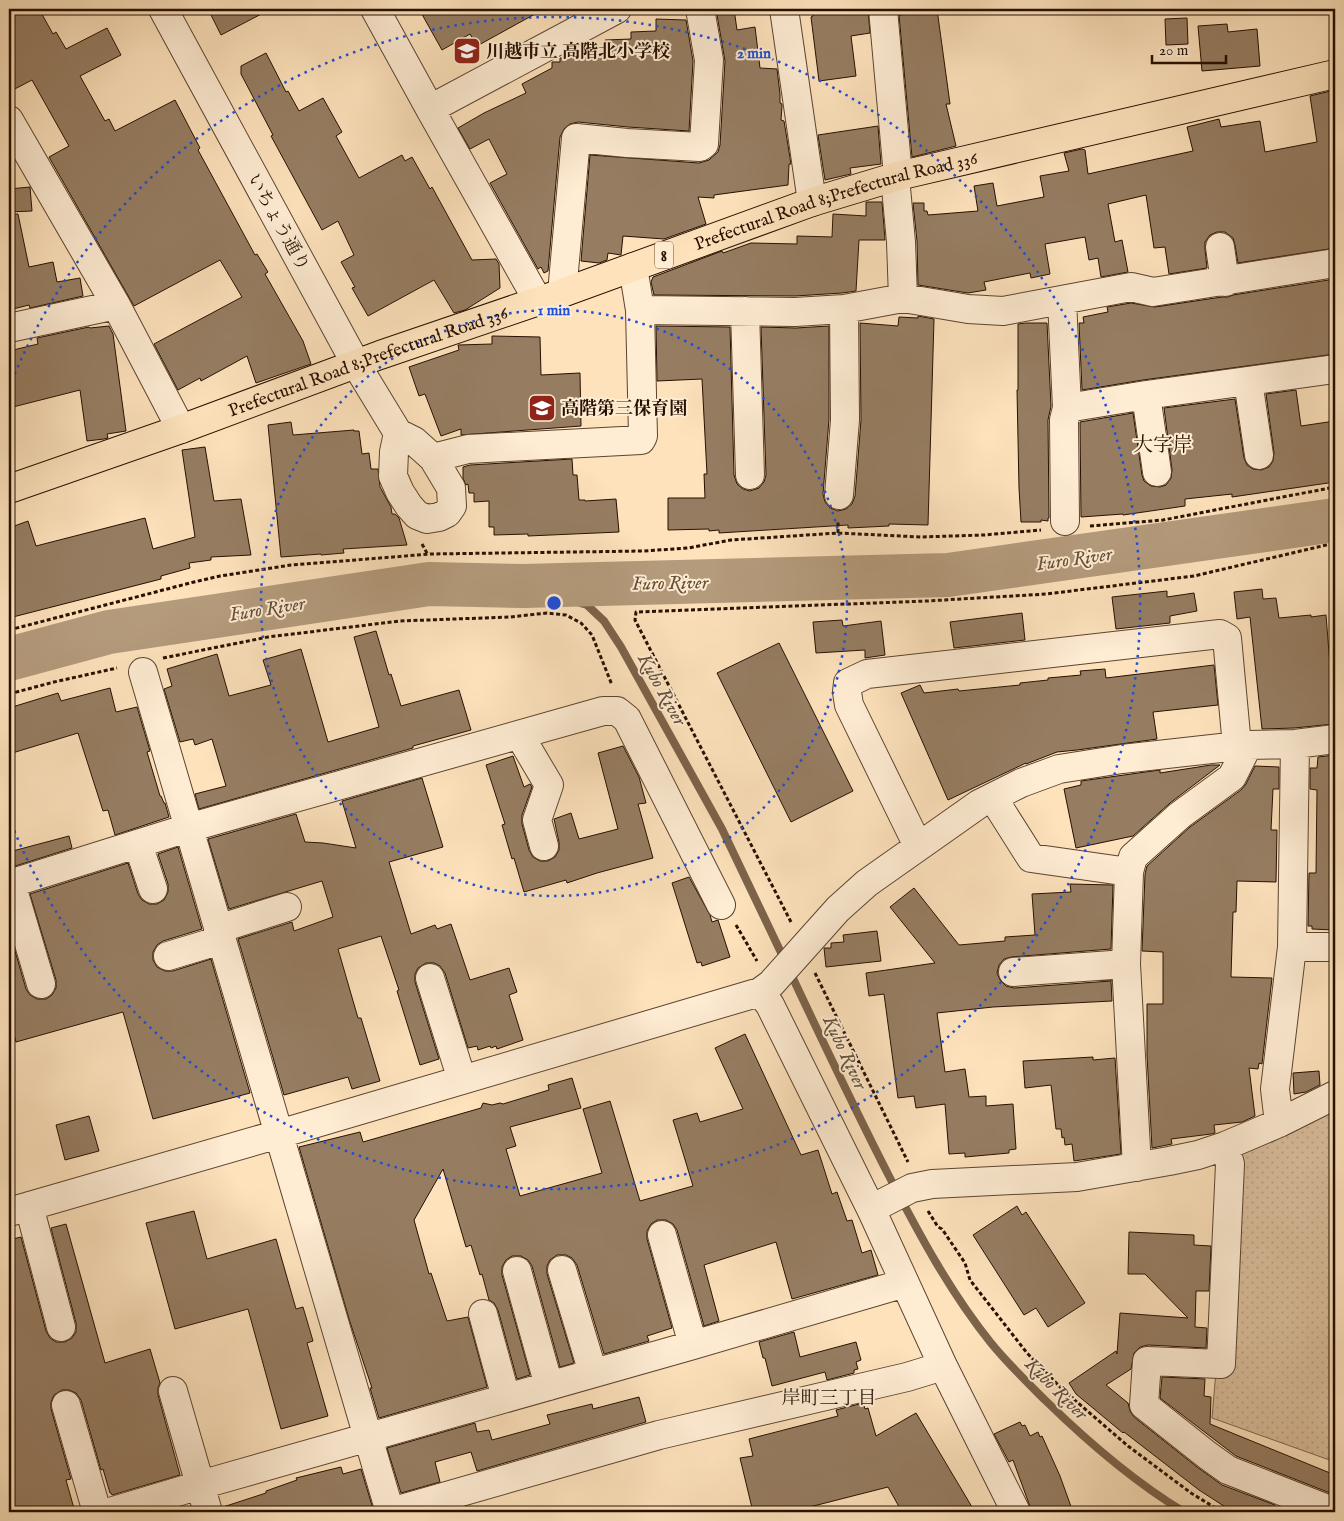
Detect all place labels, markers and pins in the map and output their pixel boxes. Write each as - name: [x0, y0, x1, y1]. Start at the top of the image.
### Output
- school or university icon: 川越市立 高階北小学校: [452, 36, 482, 66]
- place label: 川越市立 高階北小学校: [486, 41, 670, 64]
- school or university icon: 高階第三保育園: [527, 393, 557, 423]
- place label: 高階第三保育園: [561, 398, 687, 421]
- centre of rings: [545, 594, 563, 612]

